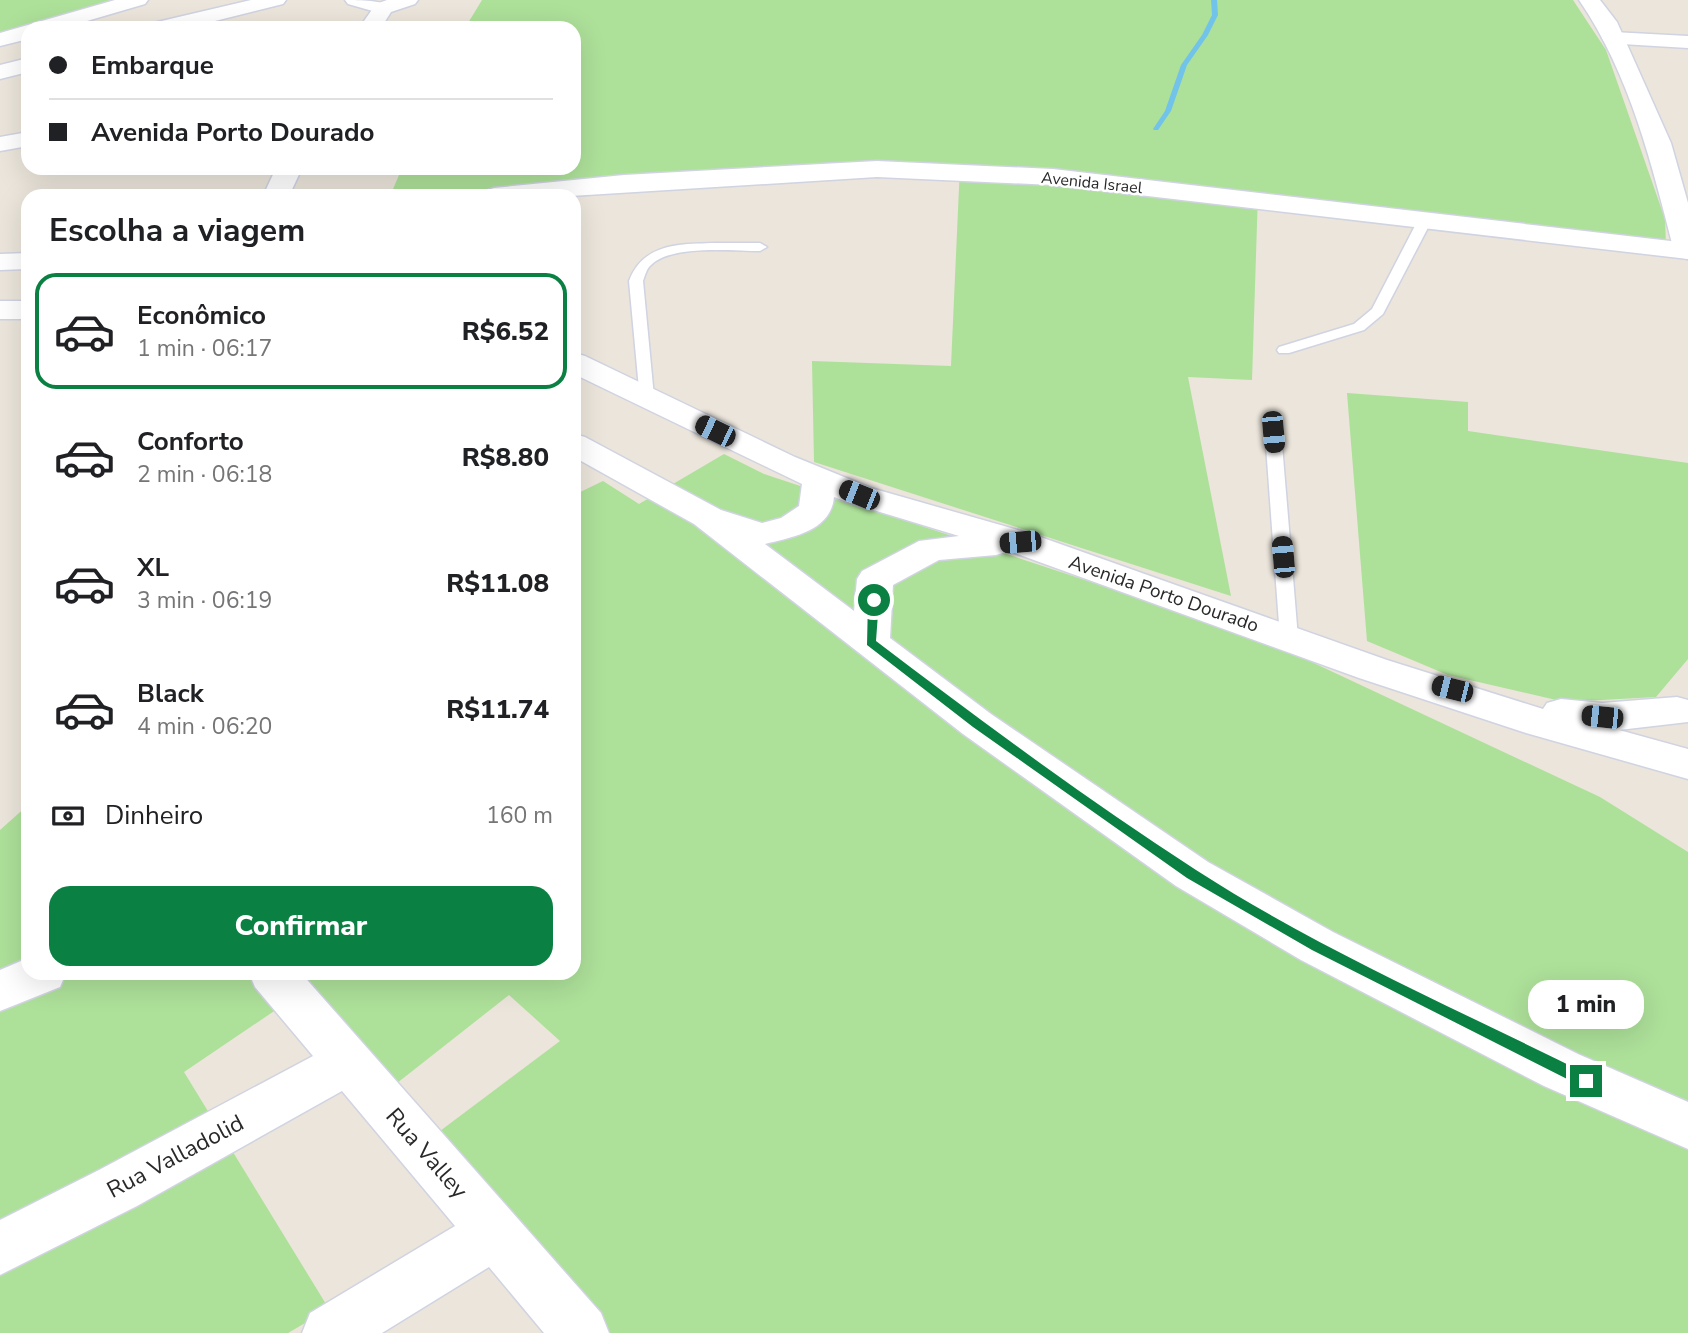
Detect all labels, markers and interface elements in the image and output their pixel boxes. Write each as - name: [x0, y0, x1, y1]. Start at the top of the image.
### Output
- text: Embarque: [91, 48, 214, 83]
- text: Avenida Porto Dourado: [91, 115, 375, 150]
- street label: Avenida Israel: [1040, 167, 1144, 199]
- text: Escolha a viagem: [49, 209, 305, 252]
- text: Econômico: [137, 298, 266, 333]
- icon: car: [53, 300, 116, 363]
- text: R$6.52: [462, 314, 549, 349]
- text: 1 min · 06:17: [137, 333, 272, 364]
- car: [1261, 410, 1286, 454]
- car: [692, 412, 739, 450]
- text: Conforto: [137, 424, 244, 459]
- icon: car: [53, 426, 116, 489]
- text: R$8.80: [462, 440, 549, 475]
- text: 2 min · 06:18: [137, 459, 272, 490]
- car: [836, 477, 883, 513]
- car: [999, 530, 1042, 554]
- car: [1271, 535, 1296, 579]
- street label: Avenida Porto Dourado: [1065, 549, 1262, 639]
- text: XL: [137, 550, 169, 585]
- icon: car: [53, 552, 116, 615]
- text: R$11.08: [446, 566, 549, 601]
- route start: [858, 584, 890, 616]
- text: 3 min · 06:19: [137, 585, 272, 616]
- car: [1430, 674, 1475, 704]
- text: Black: [137, 676, 204, 711]
- icon: car: [53, 678, 116, 741]
- text: R$11.74: [446, 692, 549, 727]
- car: [1581, 704, 1624, 730]
- text: 4 min · 06:20: [137, 711, 272, 742]
- icon: cash: [49, 797, 87, 835]
- text: Dinheiro: [105, 798, 203, 833]
- text: 160 m: [486, 800, 553, 831]
- button: Confirmar: [49, 886, 553, 966]
- callout: 1 min: [1528, 979, 1644, 1028]
- text: 1 min: [1556, 989, 1616, 1020]
- route end: [1570, 1065, 1602, 1097]
- street label: Rua Valley: [379, 1101, 475, 1205]
- street label: Rua Valladolid: [101, 1107, 249, 1205]

